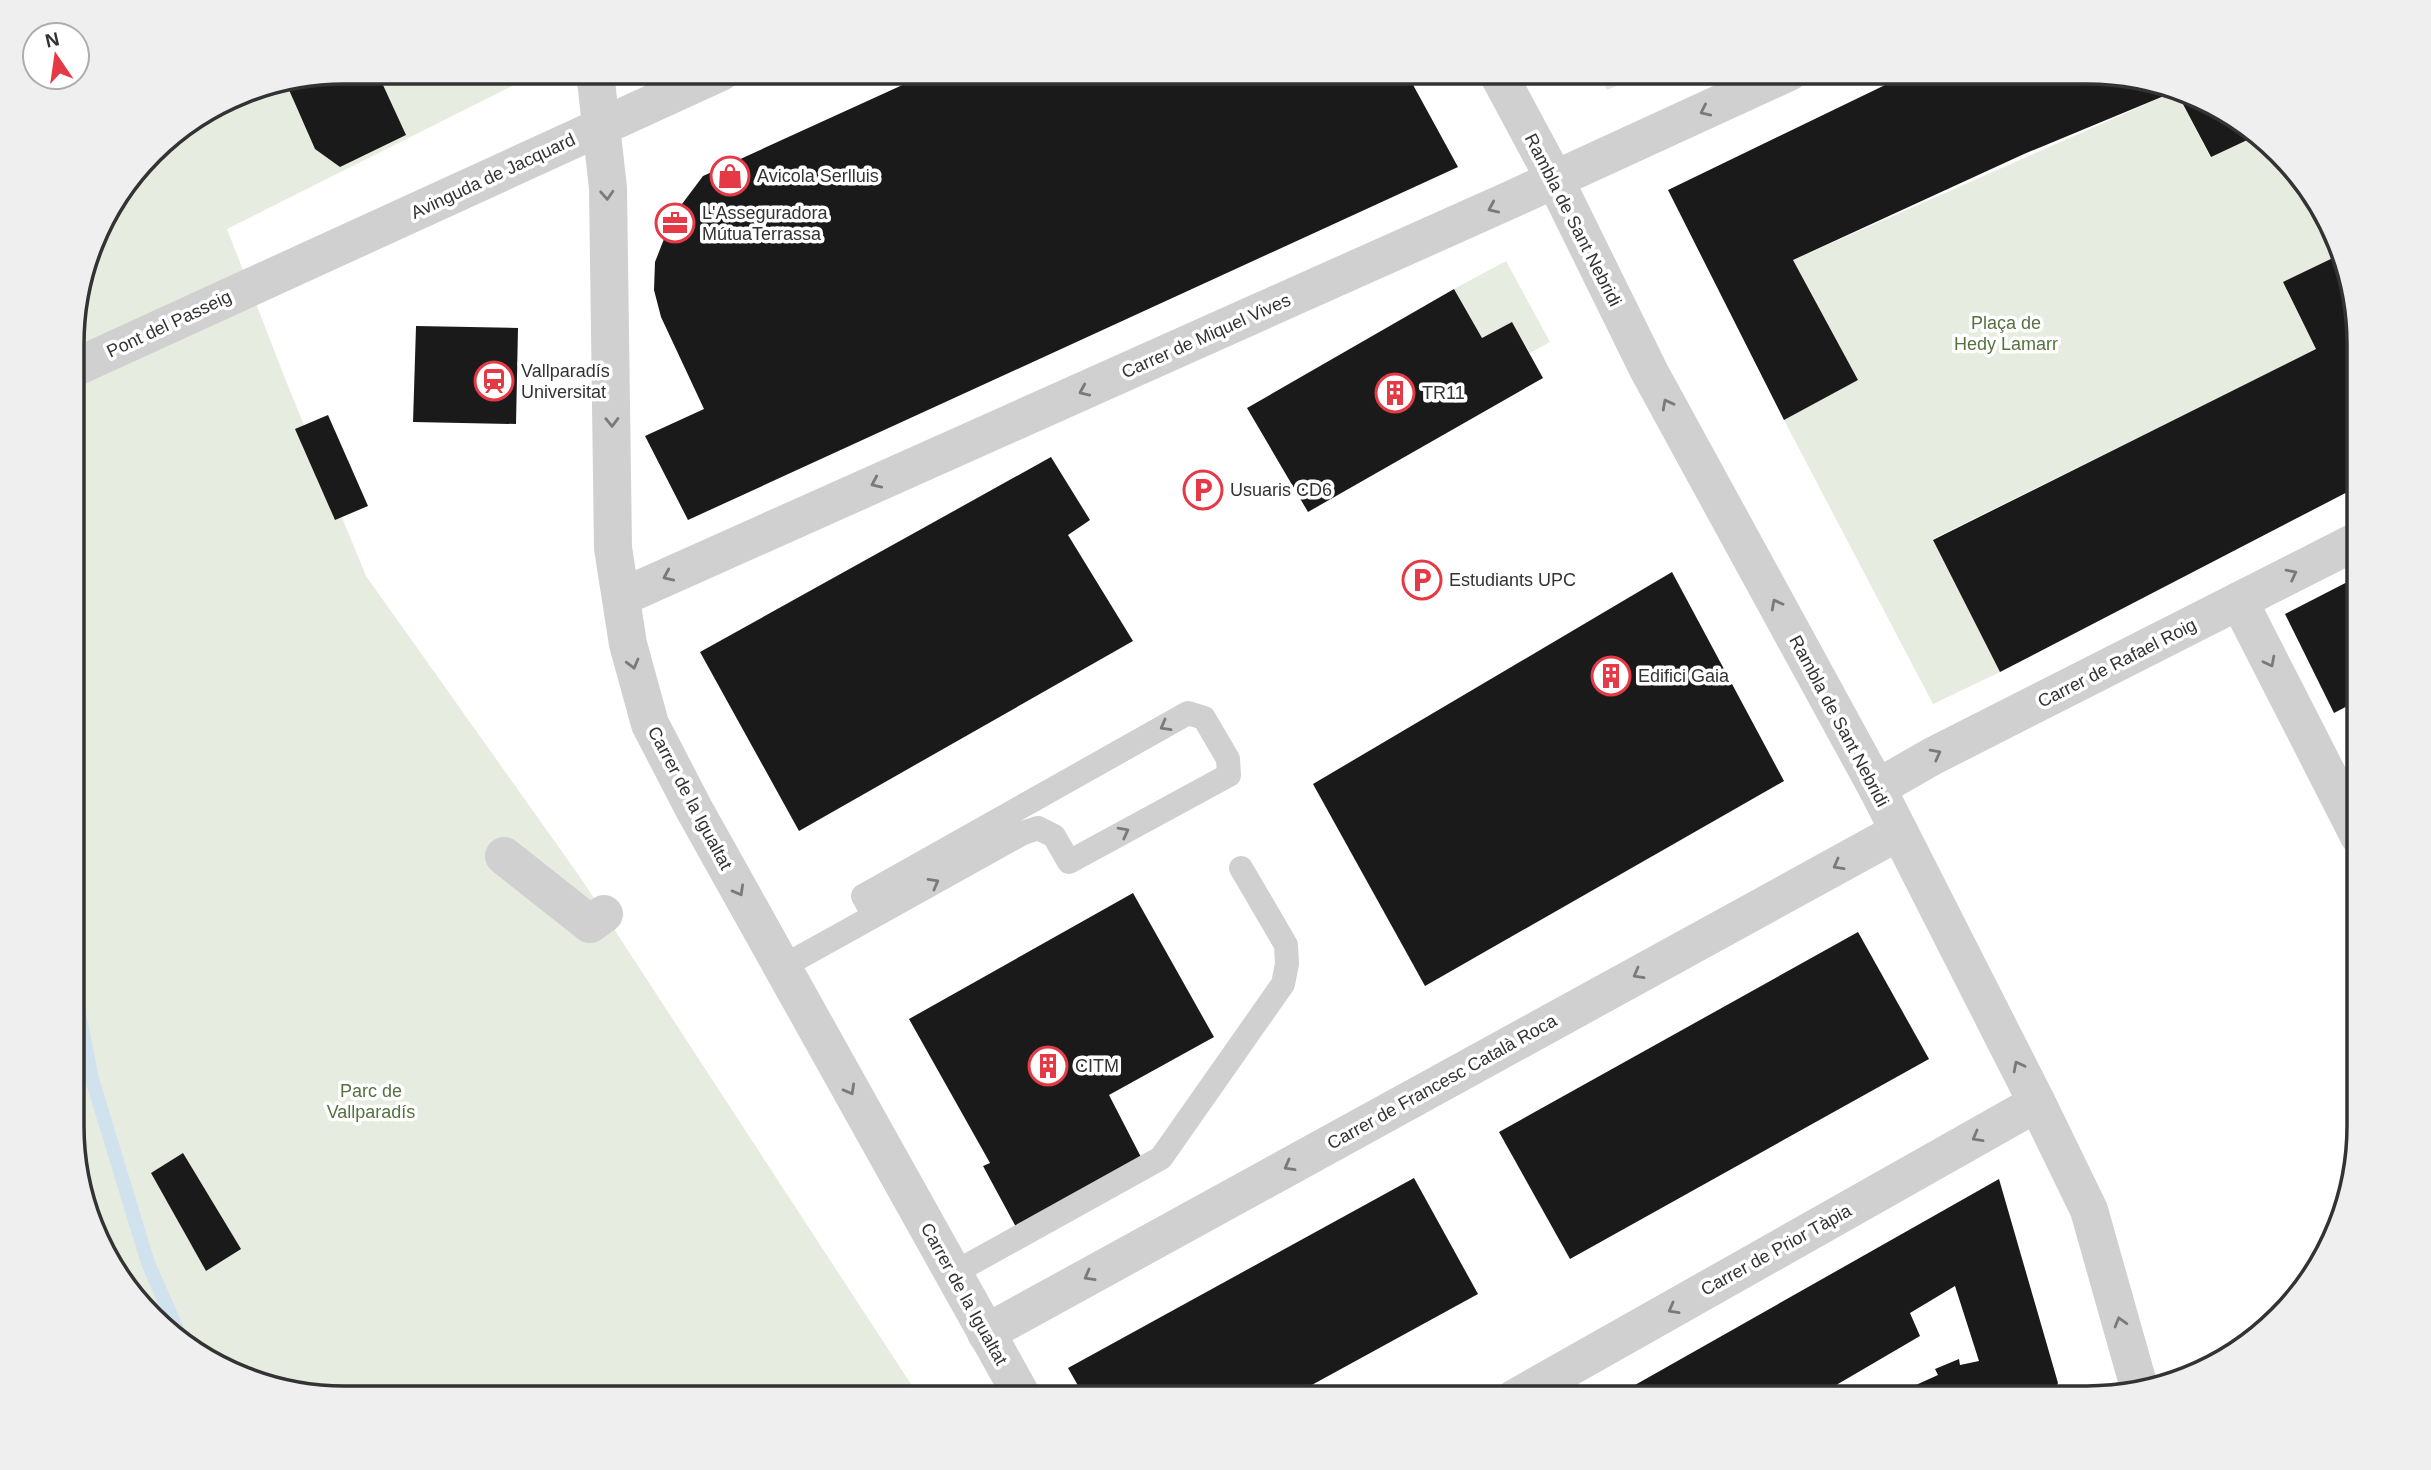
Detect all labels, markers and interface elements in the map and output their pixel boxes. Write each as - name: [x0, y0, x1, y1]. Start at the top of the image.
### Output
- north arrow: [21, 21, 91, 91]
- text: N: [43, 28, 61, 52]
- one-way arrow: [1700, 103, 1712, 117]
- street label: Avinguda de Jacquard: [408, 129, 578, 223]
- street label: Rambla de Sant Nebridi: [1521, 130, 1625, 310]
- shop icon: Avicola Serlluis: [709, 155, 751, 197]
- place label: Avicola Serlluis: [757, 166, 879, 186]
- one-way arrow: [600, 189, 615, 200]
- one-way arrow: [1488, 200, 1500, 214]
- office icon: L'Asseguradora MútuaTerrassa: [654, 202, 696, 244]
- place label: L'Asseguradora MútuaTerrassa: [702, 203, 829, 244]
- street label: Pont del Passeig: [104, 286, 234, 362]
- street label: Carrer de Miquel Vives: [1118, 290, 1294, 382]
- park label: Plaça de Hedy Lamarr: [1954, 313, 2058, 354]
- station icon: Vallparadís Universitat: [473, 360, 515, 402]
- place label: Vallparadís Universitat: [521, 361, 610, 402]
- building icon: TR11: [1374, 372, 1416, 414]
- one-way arrow: [1079, 383, 1091, 397]
- place label: TR11: [1422, 383, 1465, 403]
- one-way arrow: [1662, 399, 1676, 411]
- one-way arrow: [604, 417, 619, 428]
- parking icon: Usuaris CD6: [1182, 469, 1224, 511]
- one-way arrow: [871, 475, 883, 489]
- place label: Usuaris CD6: [1230, 480, 1332, 500]
- parking icon: Estudiants UPC: [1401, 559, 1443, 601]
- one-way arrow: [663, 568, 676, 582]
- one-way arrow: [2285, 568, 2297, 582]
- place label: Estudiants UPC: [1449, 570, 1576, 590]
- one-way arrow: [1771, 599, 1784, 611]
- street label: Carrer de Rafael Roig: [2034, 614, 2200, 712]
- street label: Rambla de Sant Nebridi: [1785, 632, 1893, 810]
- building icon: Edifici Gaia: [1590, 655, 1632, 697]
- one-way arrow: [2261, 655, 2275, 667]
- one-way arrow: [625, 658, 640, 670]
- place label: Edifici Gaia: [1638, 666, 1730, 686]
- one-way arrow: [1159, 718, 1172, 731]
- street label: Carrer de la Igualtat: [644, 723, 736, 873]
- one-way arrow: [1929, 749, 1942, 763]
- one-way arrow: [1116, 827, 1129, 841]
- one-way arrow: [1833, 857, 1845, 870]
- one-way arrow: [927, 878, 939, 891]
- one-way arrow: [731, 884, 744, 896]
- one-way arrow: [1633, 966, 1646, 979]
- street label: Carrer de Francesc Català Roca: [1324, 1010, 1561, 1154]
- building icon: CITM: [1027, 1045, 1069, 1087]
- place label: CITM: [1075, 1056, 1119, 1076]
- one-way arrow: [2012, 1061, 2026, 1073]
- park label: Parc de Vallparadís: [327, 1081, 415, 1122]
- one-way arrow: [842, 1083, 855, 1095]
- one-way arrow: [1972, 1129, 1985, 1142]
- one-way arrow: [1283, 1158, 1296, 1171]
- street label: Carrer de Prior Tàpia: [1697, 1200, 1856, 1300]
- street label: Carrer de la Igualtat: [917, 1220, 1011, 1368]
- one-way arrow: [1084, 1268, 1097, 1281]
- one-way arrow: [1667, 1301, 1680, 1314]
- one-way arrow: [2114, 1316, 2128, 1328]

